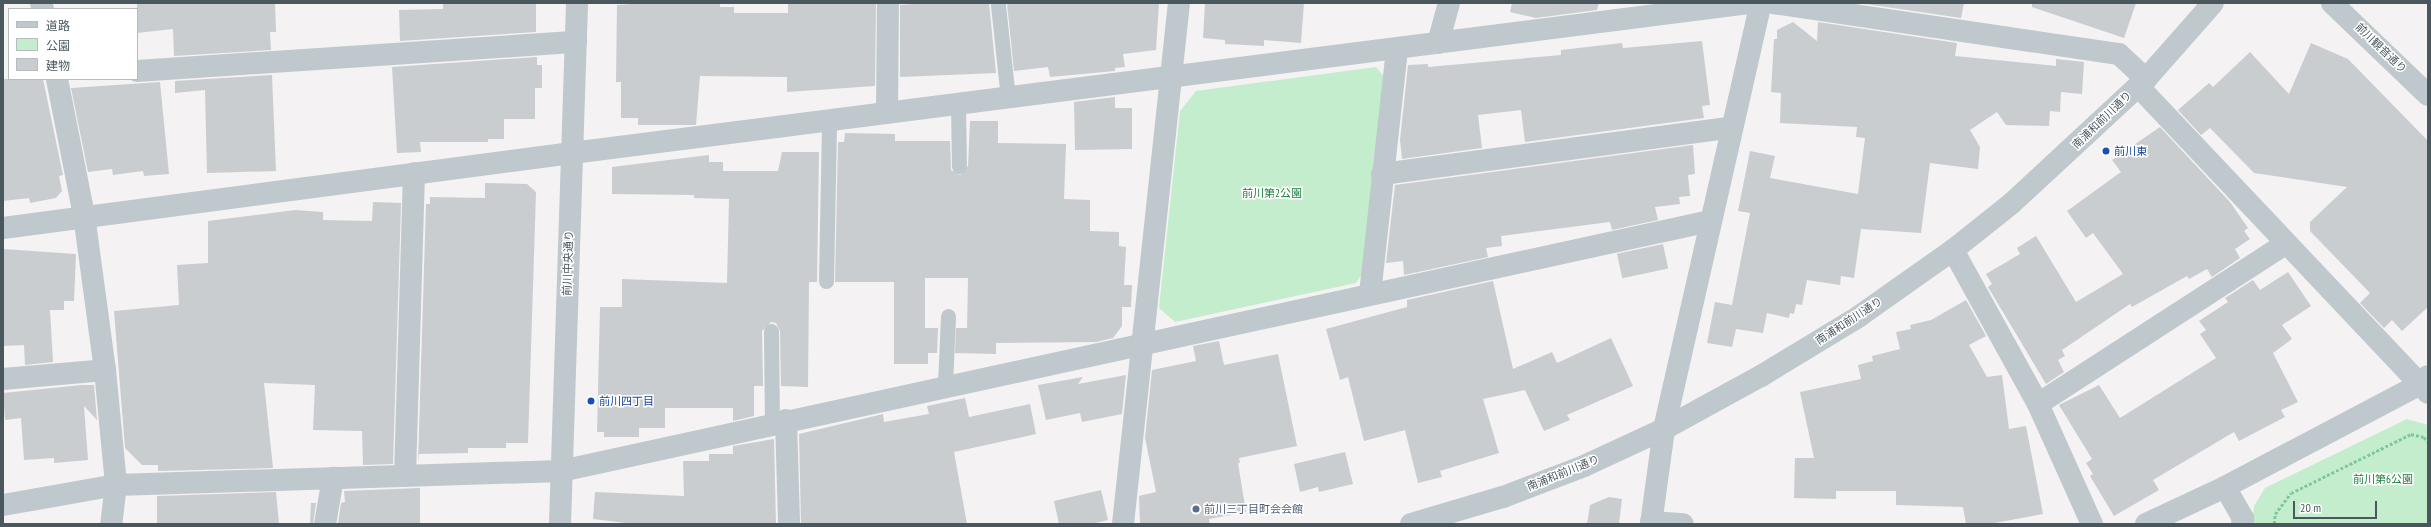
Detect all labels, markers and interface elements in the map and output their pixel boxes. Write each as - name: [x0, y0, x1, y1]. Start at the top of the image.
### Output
- legend: [8, 8, 138, 80]
- text: 道路: [46, 18, 70, 33]
- street label: 前川観音通り: [2353, 20, 2409, 76]
- text: 公園: [46, 38, 70, 53]
- text: 建物: [46, 58, 70, 73]
- street label: 南浦和前川通り: [2070, 89, 2134, 151]
- place label: 前川東: [2114, 144, 2147, 158]
- marker: 前川東: [2101, 146, 2111, 156]
- park label: 前川第2公園: [1242, 186, 1302, 200]
- street label: 前川中央通り: [560, 230, 576, 296]
- street label: 南浦和前川通り: [1813, 294, 1885, 348]
- place label: 前川四丁目: [599, 394, 654, 408]
- marker: 前川四丁目: [586, 396, 596, 406]
- street label: 南浦和前川通り: [1525, 452, 1601, 494]
- park label: 前川第6公園: [2353, 472, 2413, 486]
- scale bar: [2295, 493, 2379, 519]
- text: 20 m: [2300, 500, 2321, 515]
- place label: 前川三丁目町会会館: [1204, 502, 1303, 516]
- marker: 前川三丁目町会会館: [1191, 504, 1201, 514]

